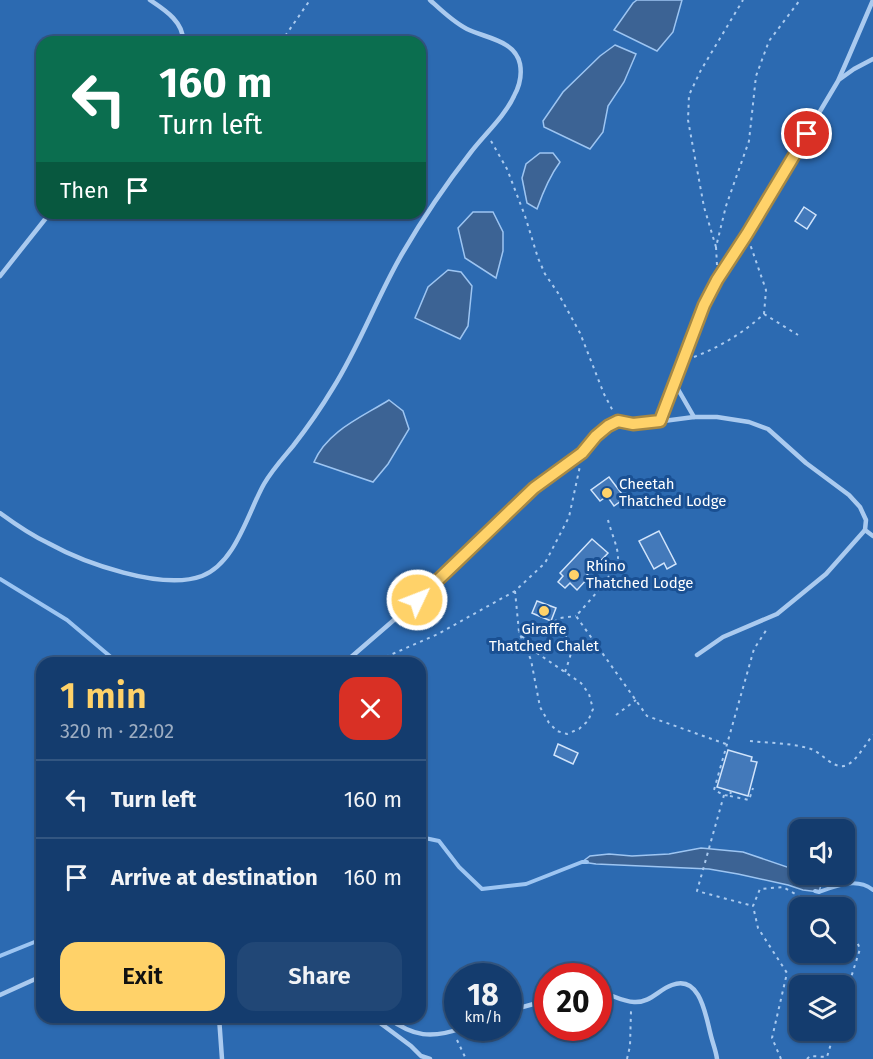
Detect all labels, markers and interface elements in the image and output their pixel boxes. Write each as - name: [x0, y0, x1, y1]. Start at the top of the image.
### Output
- text: 160 m: [159, 58, 272, 108]
- icon: left: [60, 60, 138, 138]
- pin: [781, 108, 832, 159]
- text: Turn left: [159, 109, 262, 141]
- icon: arrive: [790, 117, 823, 150]
- icon: arrive: [121, 174, 154, 207]
- text: Then: [60, 177, 109, 204]
- place label: Cheetah Thatched Lodge: [619, 475, 727, 510]
- marker: Cheetah Thatched Lodge: [600, 486, 614, 500]
- place label: Rhino Thatched Lodge: [586, 557, 694, 592]
- position arrow: [385, 568, 449, 632]
- marker: Rhino Thatched Lodge: [567, 568, 581, 582]
- marker: Giraffe Thatched Chalet: [537, 604, 551, 618]
- place label: Giraffe Thatched Chalet: [489, 620, 600, 655]
- text: 1 min: [60, 674, 147, 718]
- button: close: [339, 677, 402, 740]
- text: 320 m · 22:02: [60, 719, 174, 743]
- icon: left: [60, 783, 93, 816]
- text: Turn left: [111, 786, 196, 813]
- text: 160 m: [344, 786, 402, 813]
- map controls: [789, 819, 855, 1041]
- button: sound: [789, 819, 855, 885]
- icon: arrive: [60, 861, 93, 894]
- text: Arrive at destination: [111, 864, 318, 891]
- text: 160 m: [344, 864, 402, 891]
- button: search: [789, 897, 855, 963]
- button: Exit: [60, 942, 225, 1011]
- button: Share: [237, 942, 402, 1011]
- speed limit sign: 20: [534, 963, 612, 1041]
- button: layers: [789, 975, 855, 1041]
- text: 18: [467, 977, 499, 1013]
- text: km/h: [464, 1008, 502, 1026]

